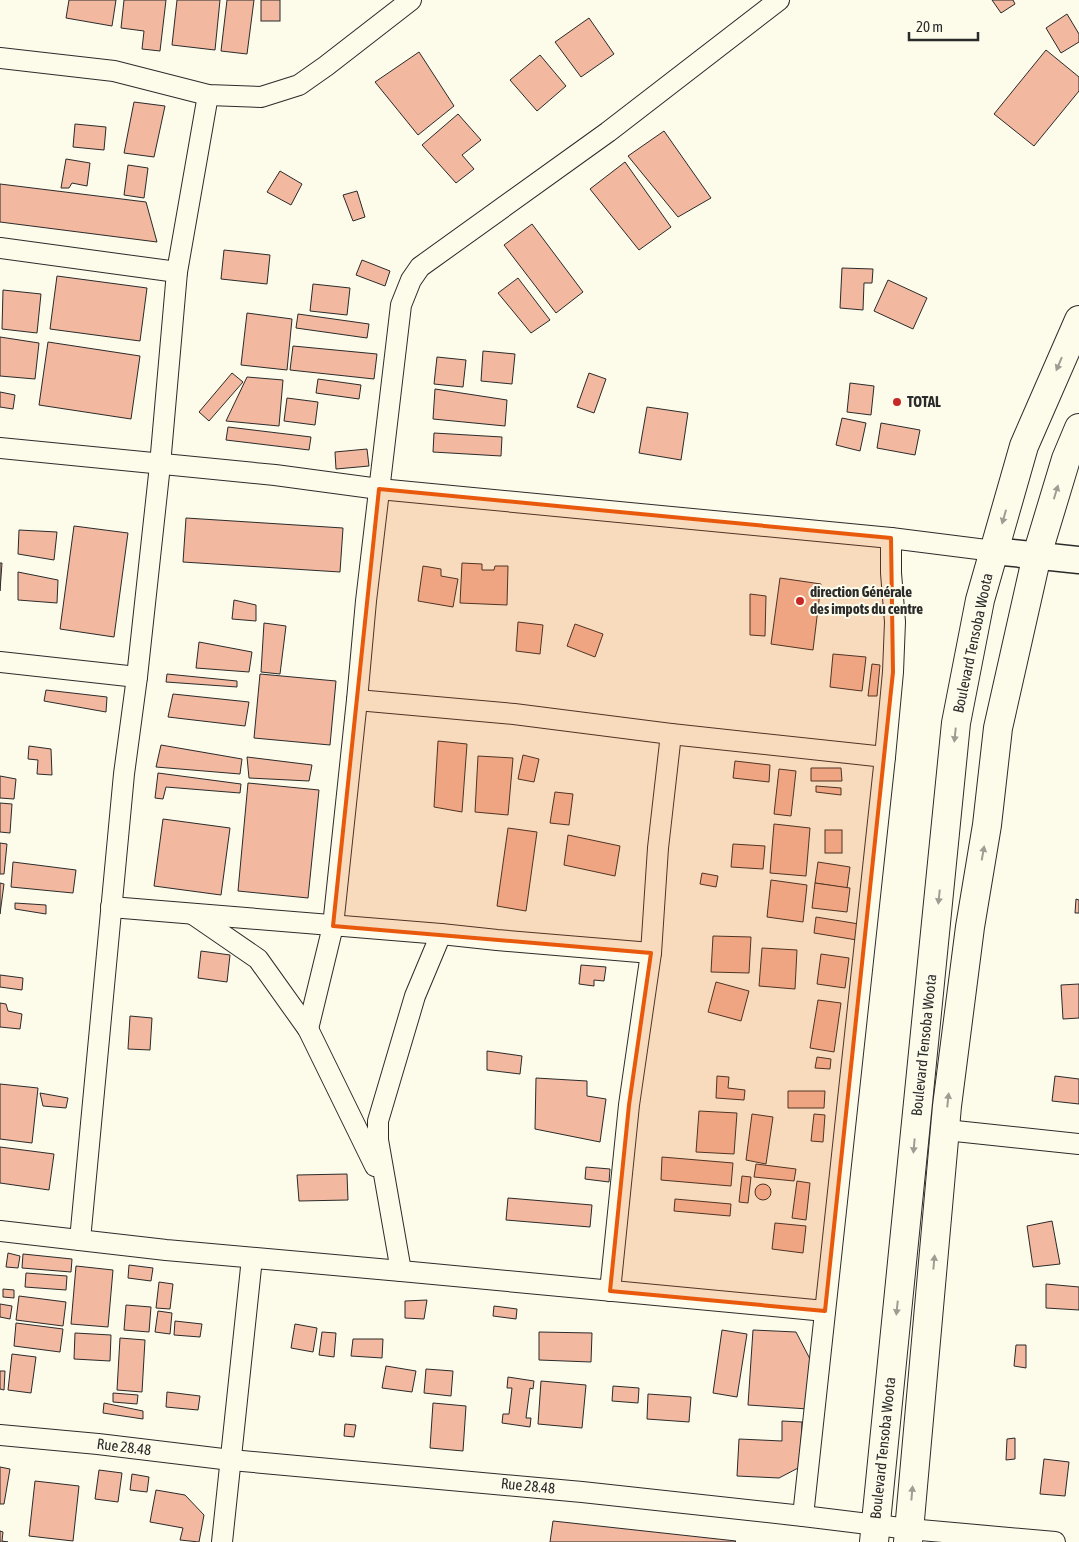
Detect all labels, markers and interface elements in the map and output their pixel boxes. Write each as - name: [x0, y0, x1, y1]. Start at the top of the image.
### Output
- scale bar: [909, 10, 978, 42]
- text: 20 m: [916, 18, 943, 35]
- one-way arrow: [1055, 357, 1063, 371]
- place label: TOTAL: [907, 393, 941, 410]
- marker: TOTAL: [891, 396, 903, 408]
- one-way arrow: [1052, 484, 1060, 499]
- one-way arrow: [1000, 509, 1008, 524]
- street label: Boulevard Tensoba Woota: [949, 571, 996, 714]
- place label: direction Générale des impots du centre: [810, 583, 923, 617]
- marker: direction Générale des impots du centre: [794, 595, 806, 607]
- one-way arrow: [951, 728, 959, 744]
- one-way arrow: [979, 844, 987, 860]
- one-way arrow: [935, 889, 943, 905]
- street label: Boulevard Tensoba Woota: [908, 973, 939, 1117]
- one-way arrow: [944, 1092, 952, 1108]
- one-way arrow: [910, 1138, 918, 1154]
- one-way arrow: [930, 1254, 938, 1270]
- one-way arrow: [893, 1300, 901, 1316]
- street label: Boulevard Tensoba Woota: [867, 1376, 898, 1520]
- street label: Rue 28.48: [96, 1435, 152, 1458]
- street label: Rue 28.48: [500, 1474, 556, 1497]
- one-way arrow: [908, 1485, 916, 1501]

